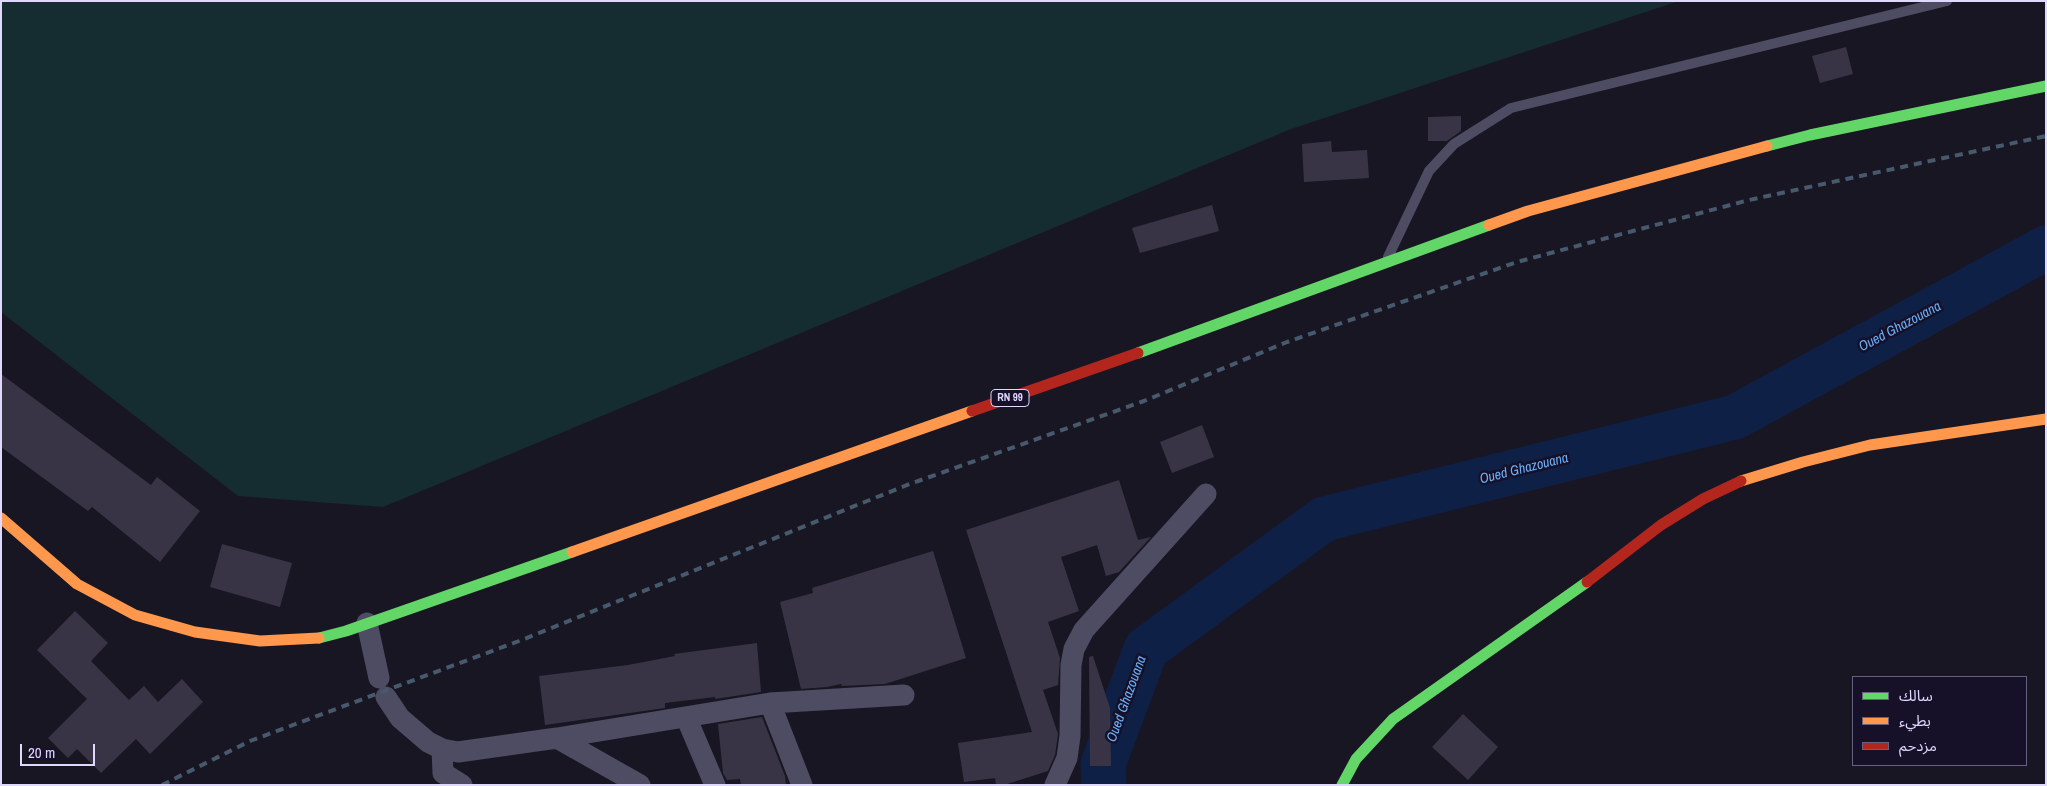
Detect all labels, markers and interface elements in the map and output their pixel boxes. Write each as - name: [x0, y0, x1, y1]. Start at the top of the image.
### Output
- water label: Oued Ghazouana: [1856, 298, 1944, 356]
- road number: RN 99: [991, 389, 1029, 406]
- water label: Oued Ghazouana: [1478, 450, 1570, 488]
- water label: Oued Ghazouana: [1104, 654, 1150, 744]
- legend: [1852, 676, 2027, 766]
- text: سالك: [1899, 685, 1933, 706]
- text: بطيء: [1899, 710, 1931, 731]
- scale bar: [22, 734, 98, 766]
- text: مزدحم: [1899, 735, 1937, 756]
- text: 20 m: [28, 742, 55, 763]

